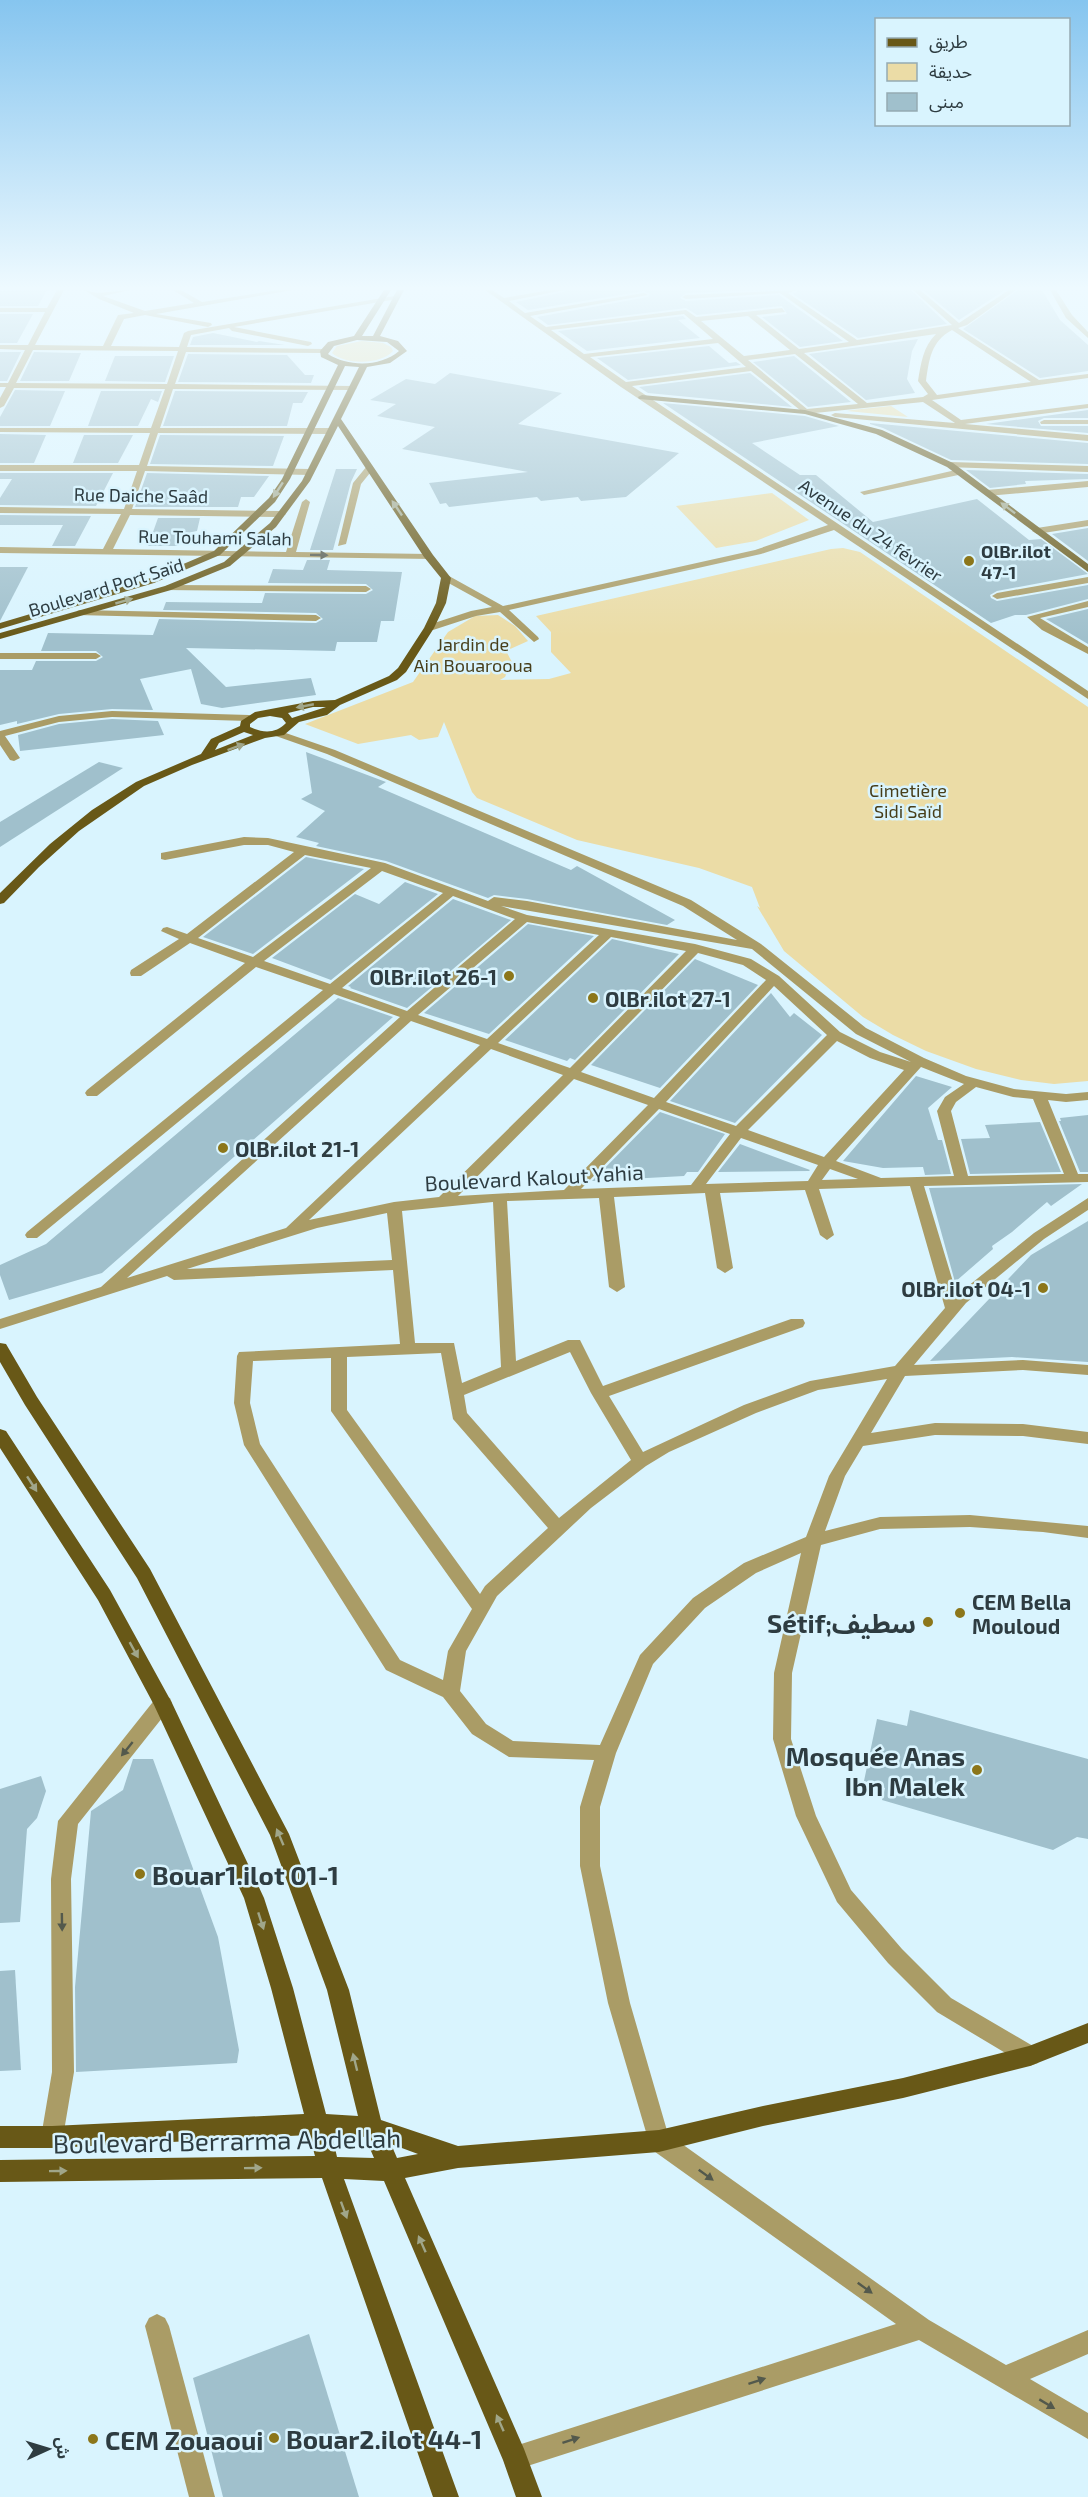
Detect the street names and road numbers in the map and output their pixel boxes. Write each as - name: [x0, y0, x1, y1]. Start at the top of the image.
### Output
- street label: Avenue du 24 février: [795, 474, 947, 586]
- street label: Rue Daiche Saâd: [74, 483, 208, 507]
- street label: Rue Touhami Salah: [138, 525, 292, 549]
- street label: Boulevard Port Saïd: [26, 553, 186, 621]
- street label: Boulevard Kalout Yahia: [424, 1159, 644, 1195]
- street label: Boulevard Berrarma Abdellah: [52, 2121, 402, 2159]

